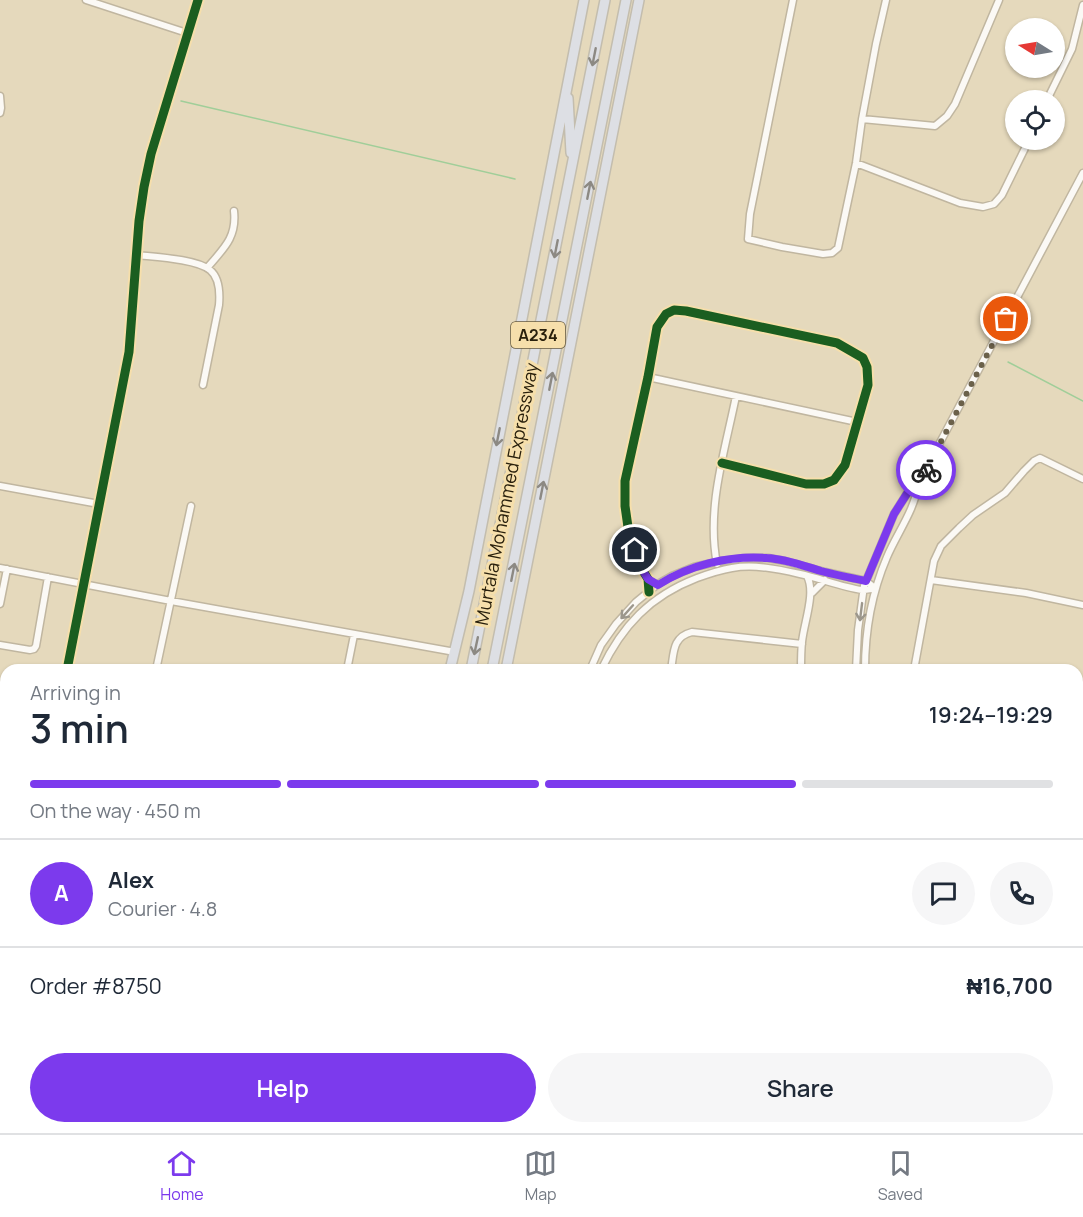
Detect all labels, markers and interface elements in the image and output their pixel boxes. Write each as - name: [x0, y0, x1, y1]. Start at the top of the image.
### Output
- north arrow: [1005, 18, 1065, 78]
- map controls: [1005, 18, 1065, 150]
- one-way arrow: [588, 47, 599, 67]
- button: locate: [1005, 90, 1065, 150]
- one-way arrow: [584, 180, 595, 200]
- one-way arrow: [550, 238, 561, 258]
- pin: [980, 293, 1031, 344]
- icon: bag: [989, 302, 1022, 335]
- road number: A234: [511, 322, 565, 348]
- street label: Murtala Mohammed Expressway: [469, 360, 543, 627]
- one-way arrow: [546, 372, 557, 391]
- one-way arrow: [492, 427, 503, 446]
- courier: [896, 440, 956, 500]
- icon: bike: [910, 454, 943, 487]
- one-way arrow: [537, 480, 548, 500]
- pin: [609, 524, 660, 575]
- icon: home: [618, 533, 651, 566]
- one-way arrow: [507, 563, 519, 582]
- one-way arrow: [855, 602, 866, 621]
- one-way arrow: [620, 604, 634, 619]
- one-way arrow: [470, 635, 481, 655]
- text: Arriving in: [30, 679, 121, 706]
- text: 19:24–19:29: [929, 700, 1053, 730]
- text: 3 min: [30, 701, 129, 755]
- text: On the way · 450 m: [30, 797, 201, 824]
- button: chat: [912, 862, 975, 925]
- button: phone: [990, 862, 1053, 925]
- text: Alex: [108, 865, 154, 895]
- text: A: [54, 878, 69, 908]
- text: Courier · 4.8: [108, 895, 217, 922]
- text: Order #8750: [30, 971, 162, 1001]
- text: ₦16,700: [966, 971, 1053, 1001]
- button: Help: [30, 1053, 536, 1122]
- button: Share: [548, 1053, 1053, 1122]
- tab: Home: [160, 1147, 204, 1205]
- tab: Map: [524, 1147, 557, 1205]
- tab: Saved: [878, 1147, 923, 1205]

